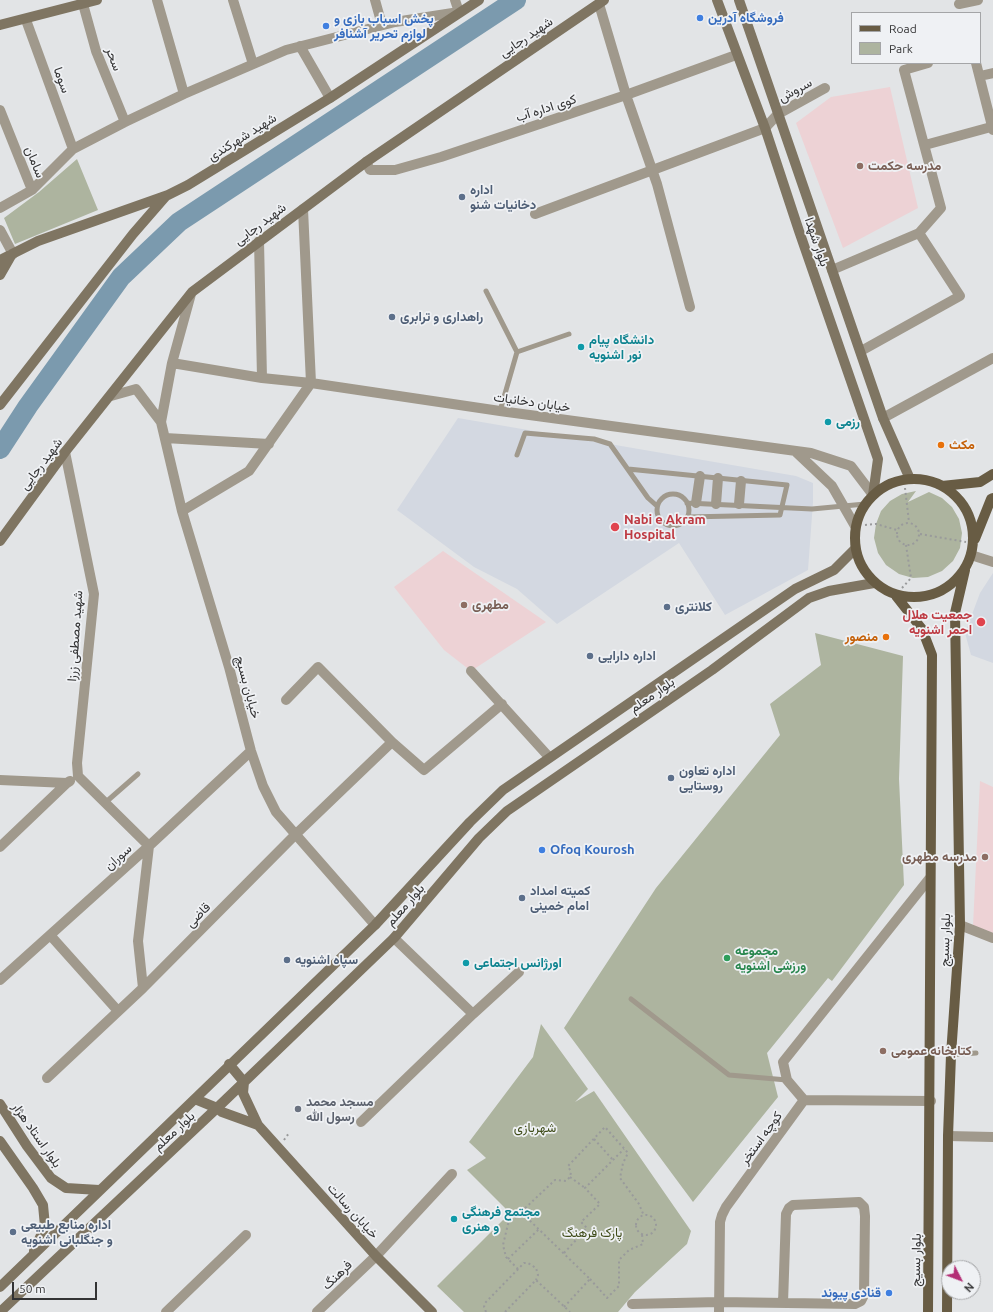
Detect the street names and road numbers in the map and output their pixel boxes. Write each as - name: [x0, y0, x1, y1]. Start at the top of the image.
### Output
- street label: شهید رجایی: [496, 13, 556, 61]
- street label: سحر: [102, 45, 126, 73]
- street label: سوما: [50, 65, 74, 95]
- street label: سروش: [775, 74, 815, 106]
- street label: کوی اداره آب: [514, 91, 578, 125]
- street label: شهید شهرکندی: [205, 110, 279, 164]
- street label: سامان: [22, 144, 48, 180]
- street label: شهید رجایی: [231, 199, 289, 249]
- street label: بلوار شهدا: [801, 215, 833, 269]
- street label: خیابان دخانیات: [493, 389, 571, 415]
- street label: شهید رجایی: [16, 435, 66, 493]
- street label: شهید مصطفی زرزا: [64, 590, 86, 682]
- street label: خیابان بسبچ: [232, 654, 264, 720]
- street label: بلوار معلم: [627, 674, 677, 716]
- street label: سوران: [101, 841, 135, 873]
- street label: بلوار معلم: [382, 881, 428, 929]
- street label: قاضی: [182, 899, 214, 931]
- street label: بلوار بسیج: [936, 913, 954, 967]
- street label: بلوار استاد هژار: [9, 1099, 65, 1171]
- street label: بلوار معلم: [150, 1108, 198, 1154]
- street label: کوچه استخر: [737, 1108, 785, 1168]
- street label: خیابان رسالت: [324, 1180, 382, 1242]
- street label: بلوار بسیج: [908, 1233, 924, 1287]
- street label: فرهنگ: [319, 1257, 355, 1293]

